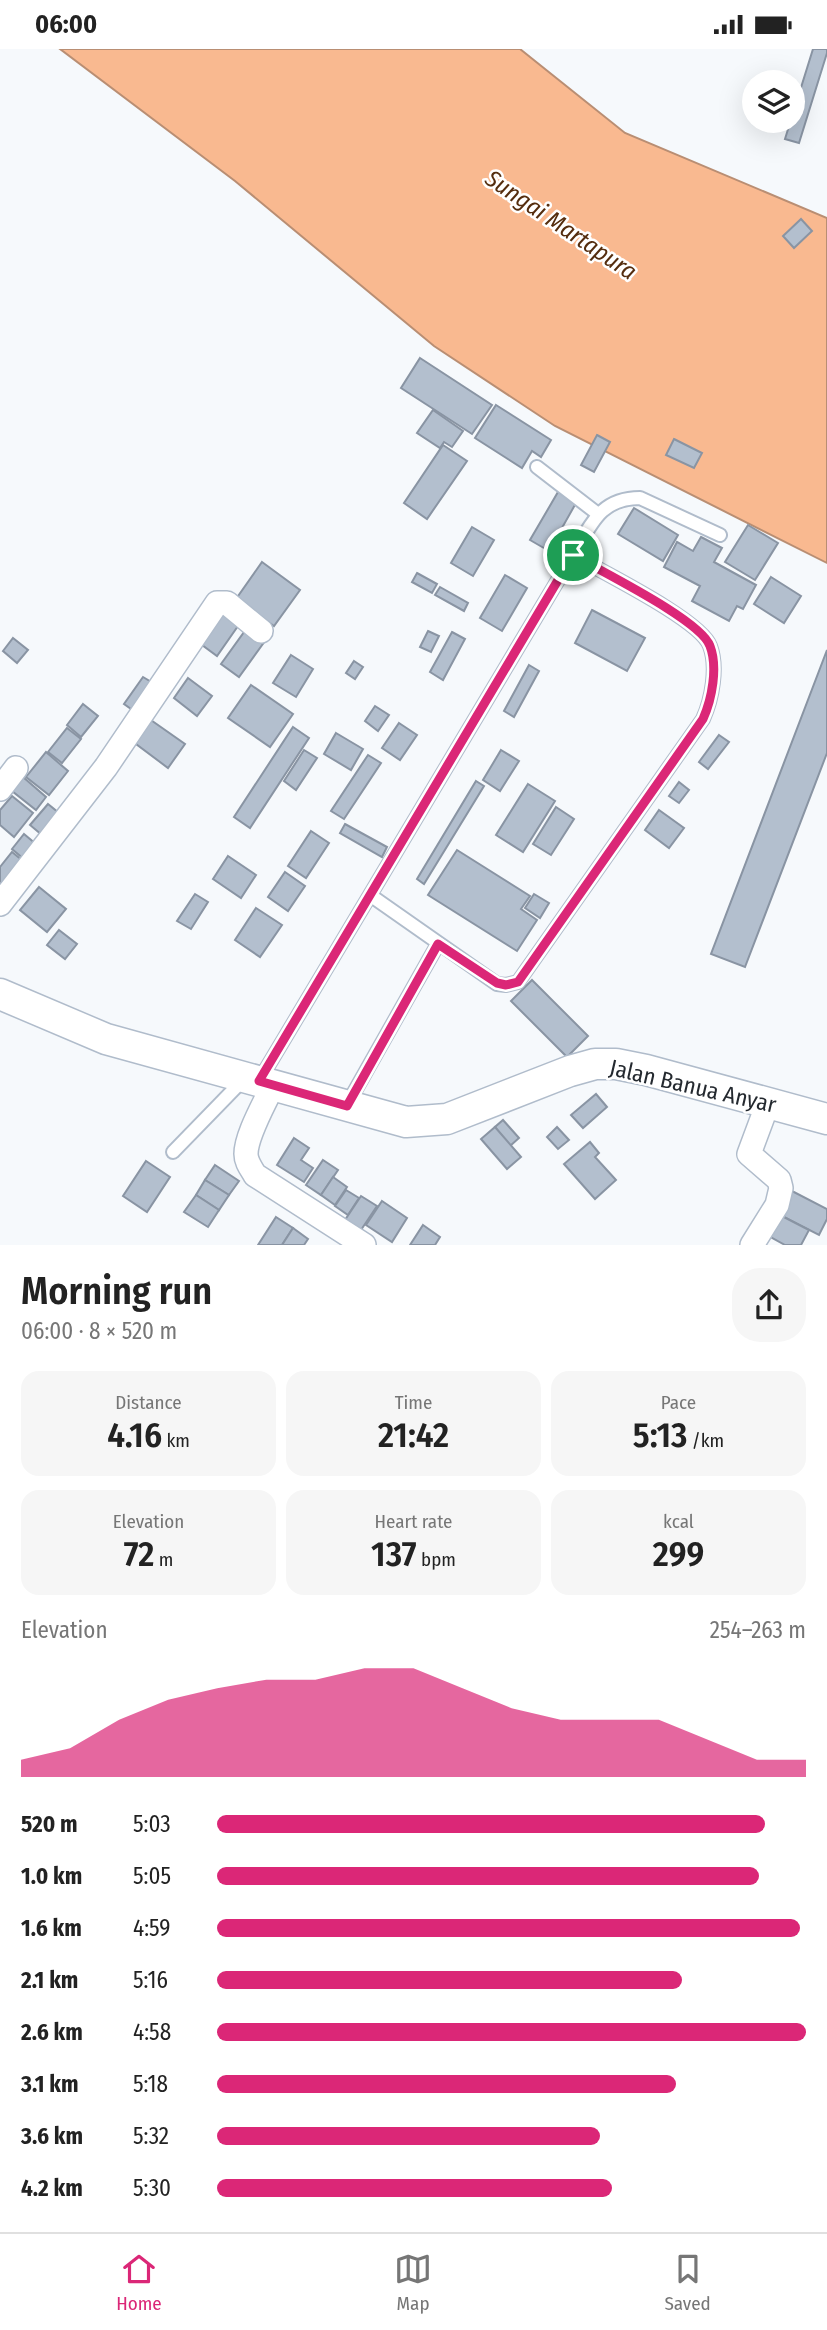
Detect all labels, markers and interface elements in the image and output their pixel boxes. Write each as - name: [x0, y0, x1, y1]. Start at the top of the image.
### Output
- text: 06:00: [35, 9, 97, 40]
- map controls: [742, 70, 805, 133]
- button: layers: [742, 70, 805, 133]
- water label: Sungai Martapura: [479, 164, 642, 286]
- pin: [543, 525, 603, 585]
- icon: arrive: [554, 536, 592, 574]
- street label: Jalan Banua Anyar: [607, 1053, 779, 1119]
- text: Morning run: [21, 1268, 212, 1314]
- button: share: [732, 1268, 806, 1342]
- text: 06:00 · 8 × 520 m: [21, 1317, 177, 1345]
- text: Distance: [115, 1391, 182, 1414]
- text: Time: [395, 1391, 432, 1414]
- text: Pace: [661, 1391, 696, 1414]
- text: 4.16: [107, 1414, 162, 1456]
- text: 21:42: [378, 1414, 449, 1456]
- text: 5:13: [633, 1414, 687, 1456]
- text: km: [162, 1429, 190, 1452]
- text: /km: [687, 1429, 724, 1452]
- text: Elevation: [113, 1510, 184, 1533]
- text: Heart rate: [374, 1510, 453, 1533]
- text: kcal: [663, 1510, 694, 1533]
- text: 72: [124, 1533, 154, 1575]
- text: 137: [371, 1533, 417, 1575]
- text: 299: [653, 1533, 704, 1575]
- text: m: [154, 1548, 173, 1571]
- text: bpm: [417, 1548, 456, 1571]
- text: Elevation: [21, 1616, 108, 1644]
- text: 254–263 m: [710, 1616, 806, 1644]
- text: 520 m: [21, 1810, 78, 1838]
- text: 5:03: [133, 1810, 171, 1838]
- text: 1.0 km: [21, 1862, 82, 1890]
- text: 5:05: [133, 1862, 171, 1890]
- text: 1.6 km: [21, 1914, 82, 1942]
- text: 4:59: [133, 1914, 171, 1942]
- text: 2.1 km: [21, 1966, 78, 1994]
- text: 5:16: [133, 1966, 168, 1994]
- text: 2.6 km: [21, 2018, 83, 2046]
- text: 4:58: [133, 2018, 171, 2046]
- text: 3.1 km: [21, 2070, 79, 2098]
- text: 5:18: [133, 2070, 168, 2098]
- text: 3.6 km: [21, 2122, 83, 2150]
- text: 5:32: [133, 2122, 169, 2150]
- text: 4.2 km: [21, 2174, 83, 2202]
- text: 5:30: [133, 2174, 171, 2202]
- tab: Home: [116, 2250, 162, 2315]
- tab: Map: [394, 2250, 432, 2315]
- tab: Saved: [664, 2250, 711, 2315]

